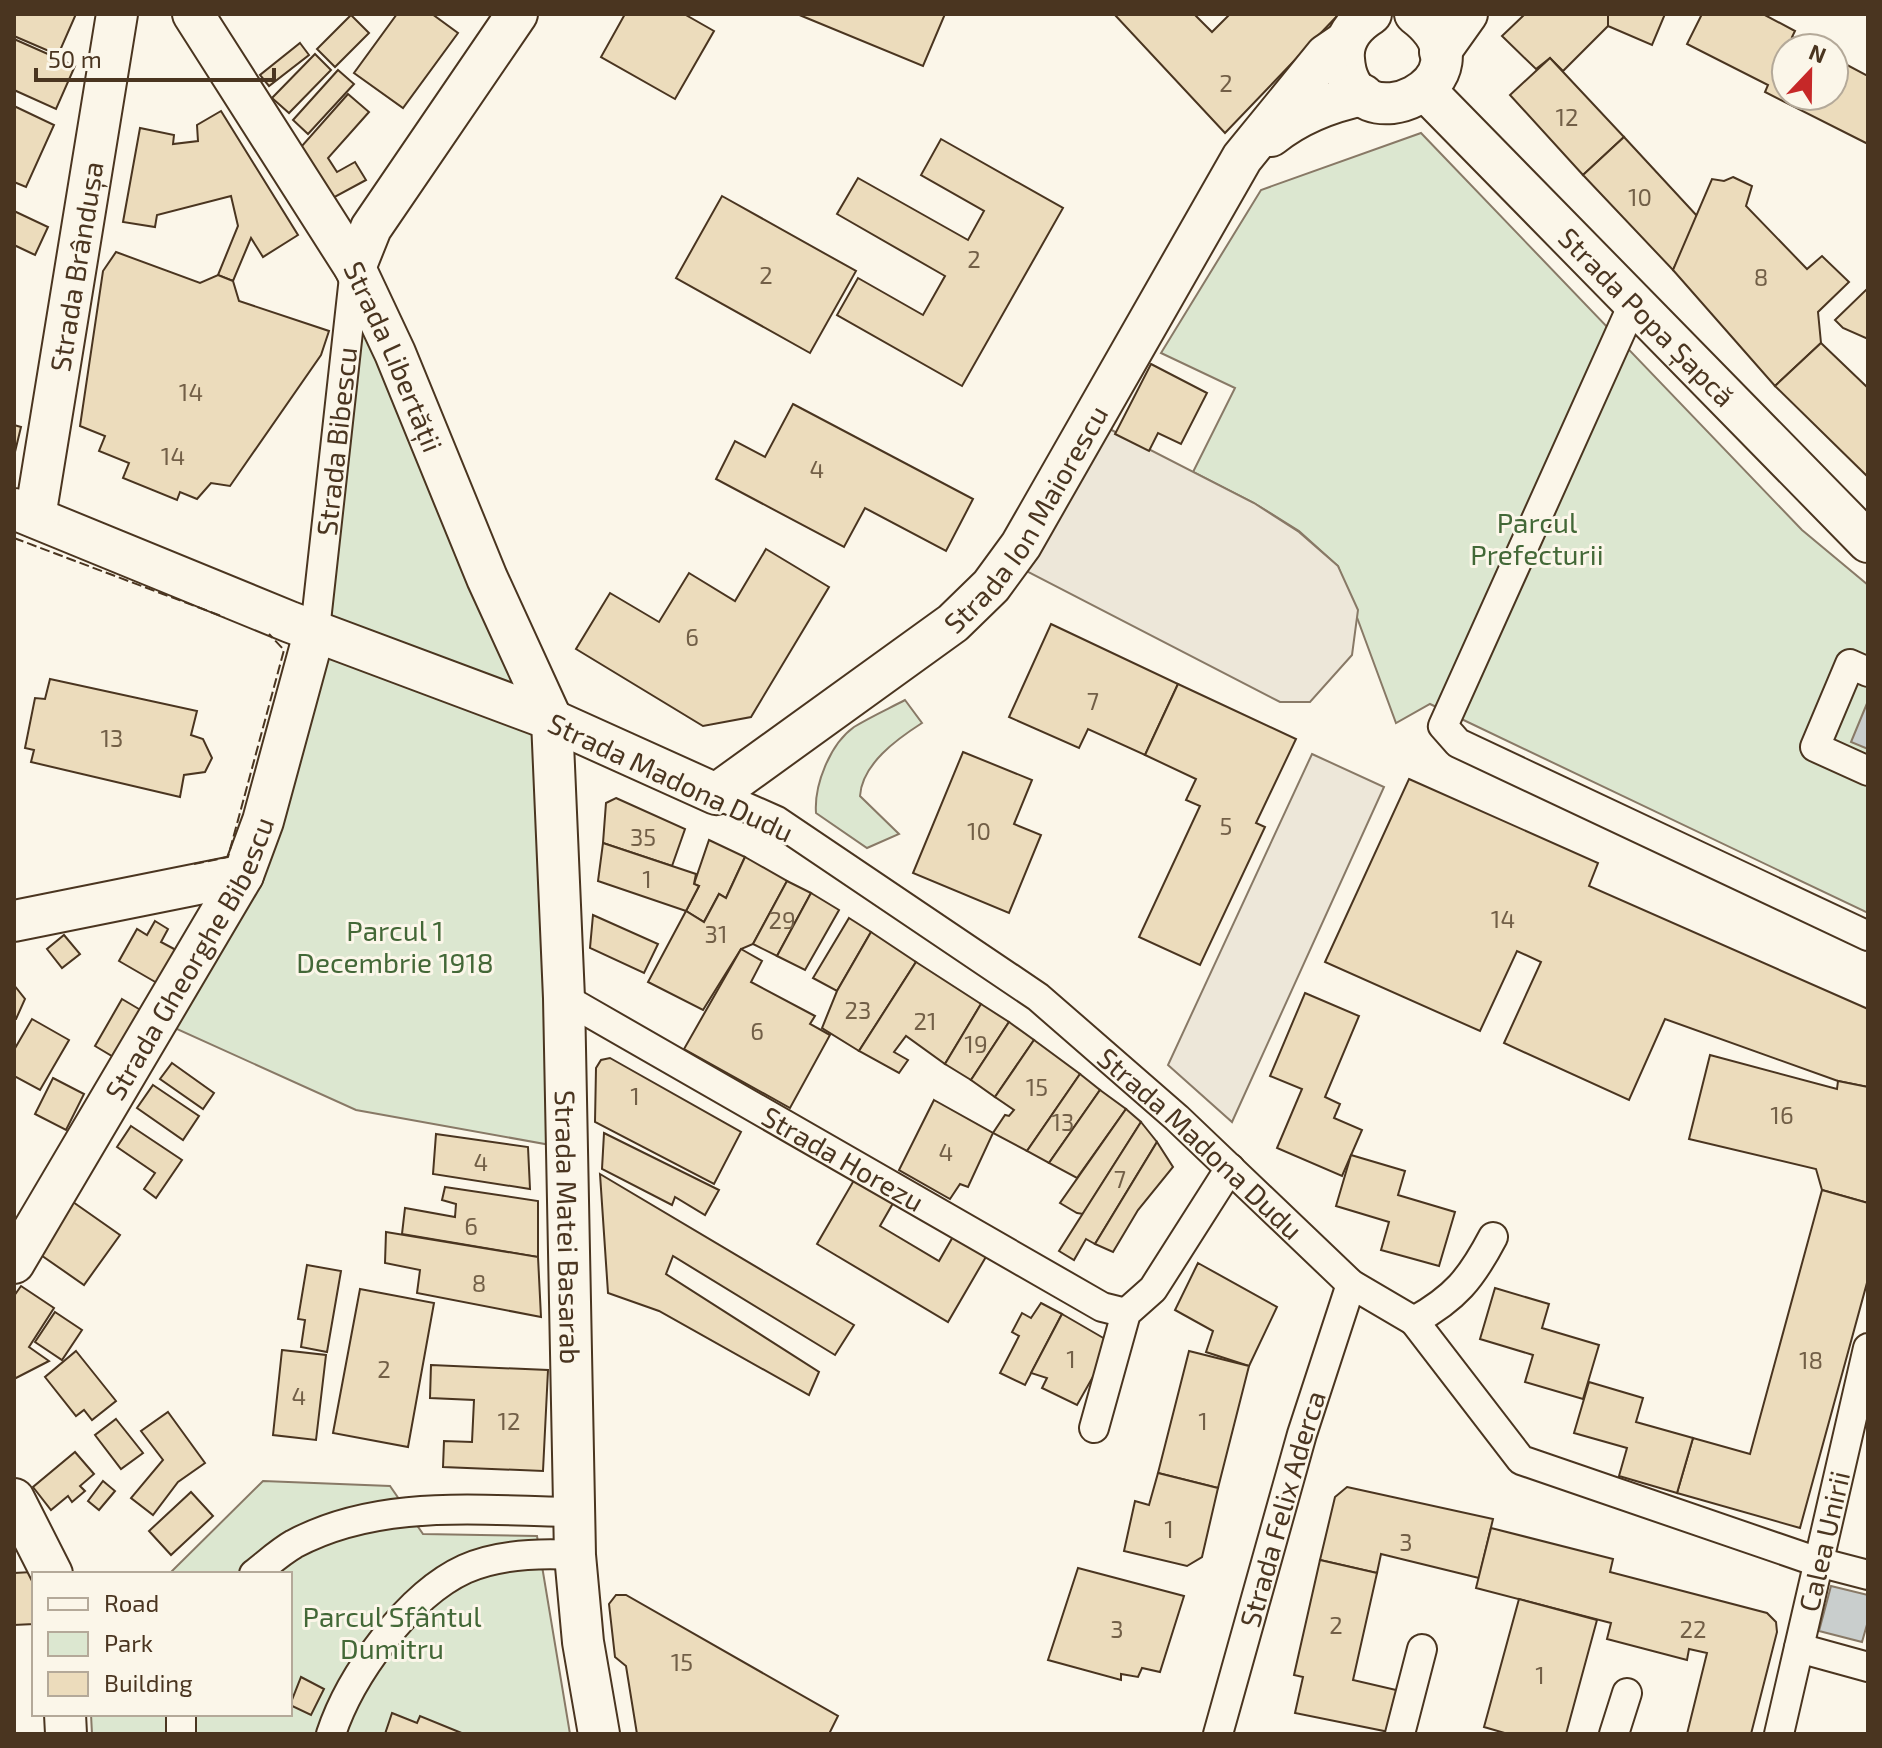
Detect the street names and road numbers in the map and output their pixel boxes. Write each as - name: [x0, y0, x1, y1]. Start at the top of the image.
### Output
- street label: Strada Brândușa: [42, 159, 110, 374]
- street label: Strada Popa Șapcă: [1552, 220, 1742, 413]
- street label: Strada Libertății: [337, 256, 451, 457]
- street label: Strada Bibescu: [309, 345, 363, 537]
- street label: Strada Ion Maiorescu: [936, 399, 1114, 640]
- street label: Strada Madona Dudu: [543, 705, 799, 849]
- street label: Strada Gheorghe Bibescu: [97, 812, 280, 1106]
- street label: Strada Madona Dudu: [1091, 1040, 1310, 1246]
- street label: Strada Matei Basarab: [549, 1090, 588, 1365]
- street label: Strada Horezu: [756, 1098, 930, 1218]
- street label: Strada Felix Aderca: [1232, 1386, 1332, 1631]
- street label: Calea Unirii: [1791, 1467, 1856, 1615]

